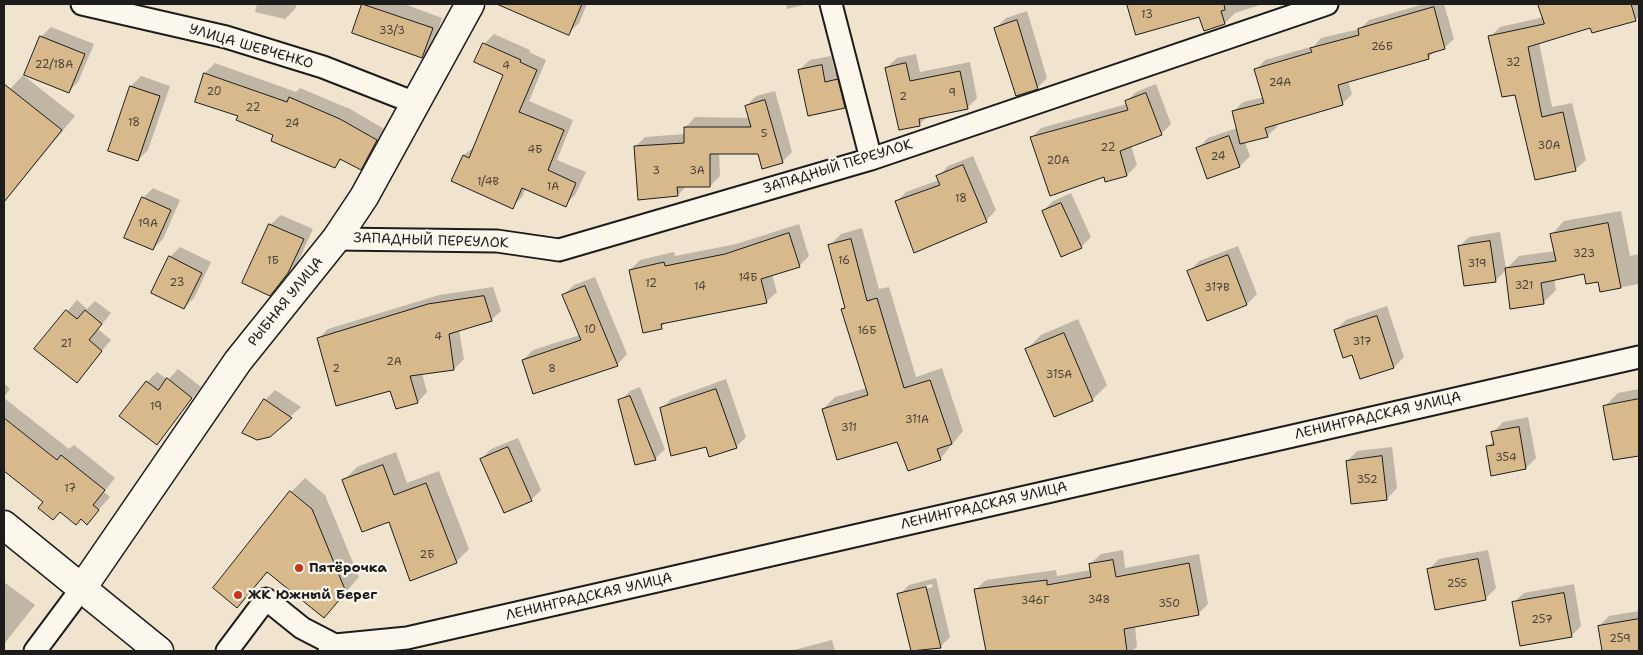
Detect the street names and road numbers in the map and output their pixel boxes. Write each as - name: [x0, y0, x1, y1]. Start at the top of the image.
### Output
- street label: УЛИЦА ШЕВЧЕНКО: [187, 21, 315, 73]
- street label: ЗАПАДНЫЙ ПЕРЕУЛОК: [761, 136, 915, 198]
- street label: ЗАПАДНЫЙ ПЕРЕУЛОК: [353, 230, 509, 252]
- street label: РЫБНАЯ УЛИЦА: [245, 254, 327, 350]
- street label: ЛЕНИНГРАДСКАЯ УЛИЦА: [1293, 389, 1463, 443]
- street label: ЛЕНИНГРАДСКАЯ УЛИЦА: [899, 479, 1069, 533]
- street label: ЛЕНИНГРАДСКАЯ УЛИЦА: [504, 570, 674, 624]

